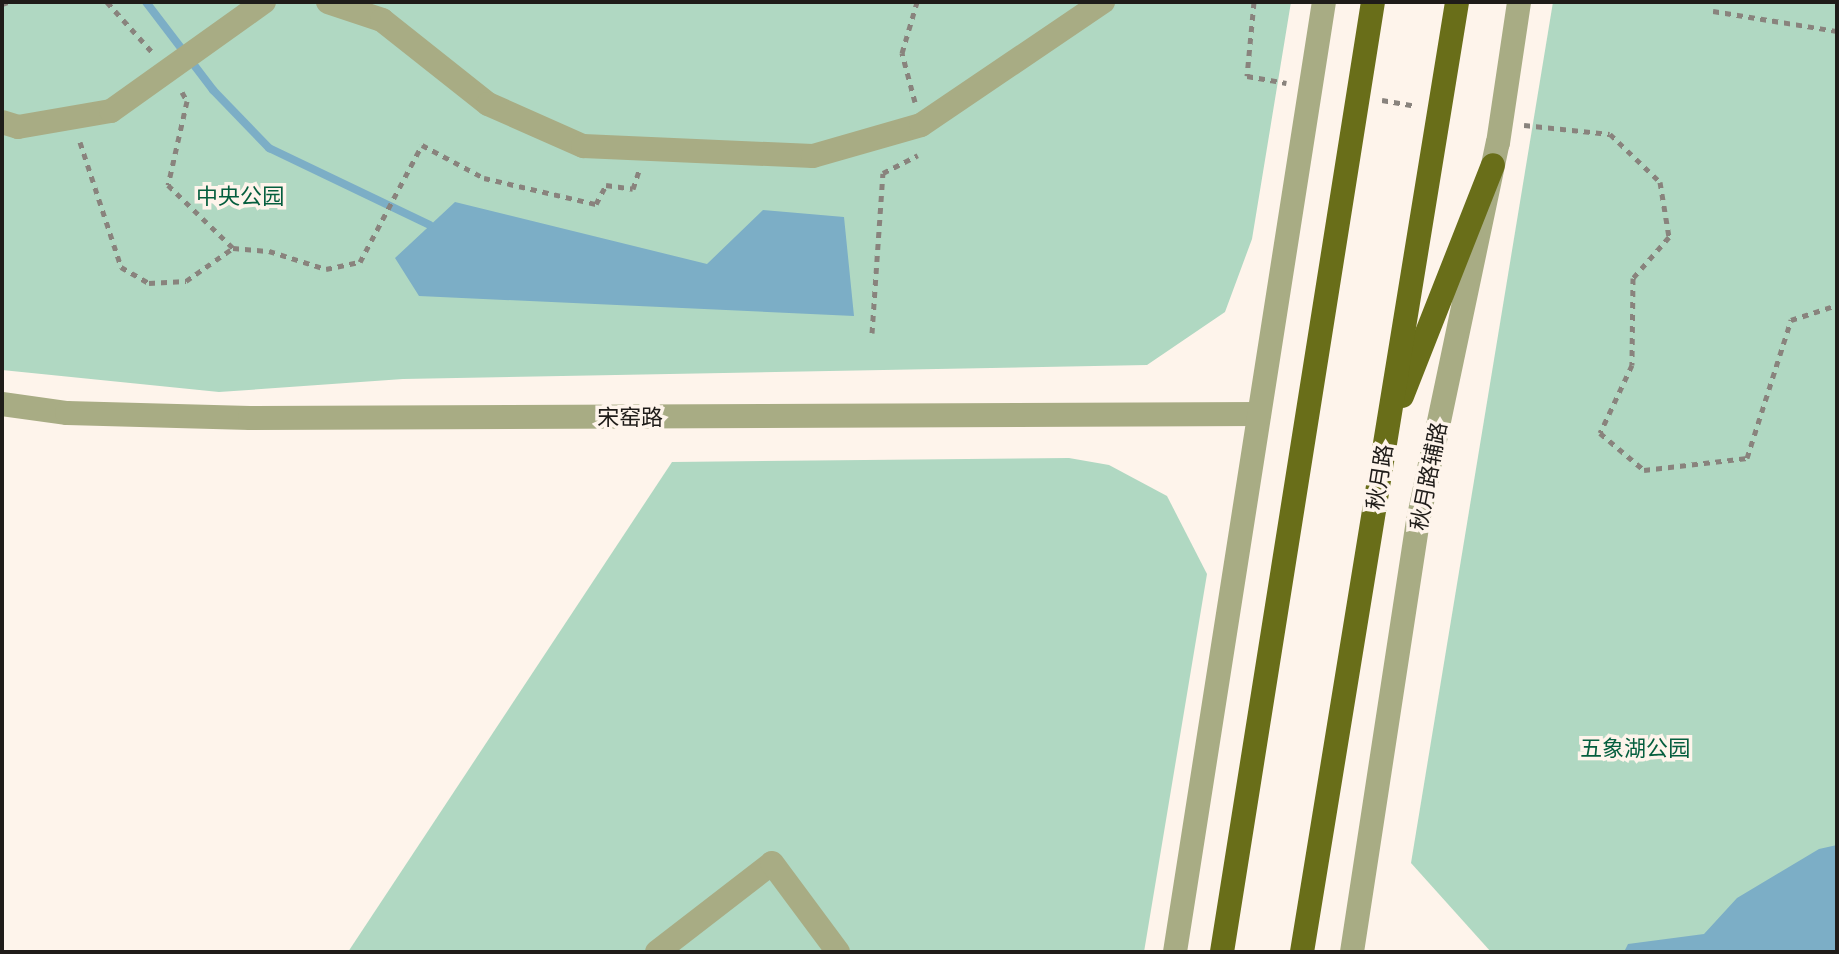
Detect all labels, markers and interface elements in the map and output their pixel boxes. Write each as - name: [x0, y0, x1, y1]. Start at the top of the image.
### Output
- park label: 中央公园: [196, 183, 284, 209]
- street label: 宋窑路: [597, 404, 663, 430]
- street label: 秋月路辅路: [1405, 419, 1451, 533]
- street label: 秋月路: [1361, 442, 1397, 512]
- park label: 五象湖公园: [1580, 735, 1690, 761]

